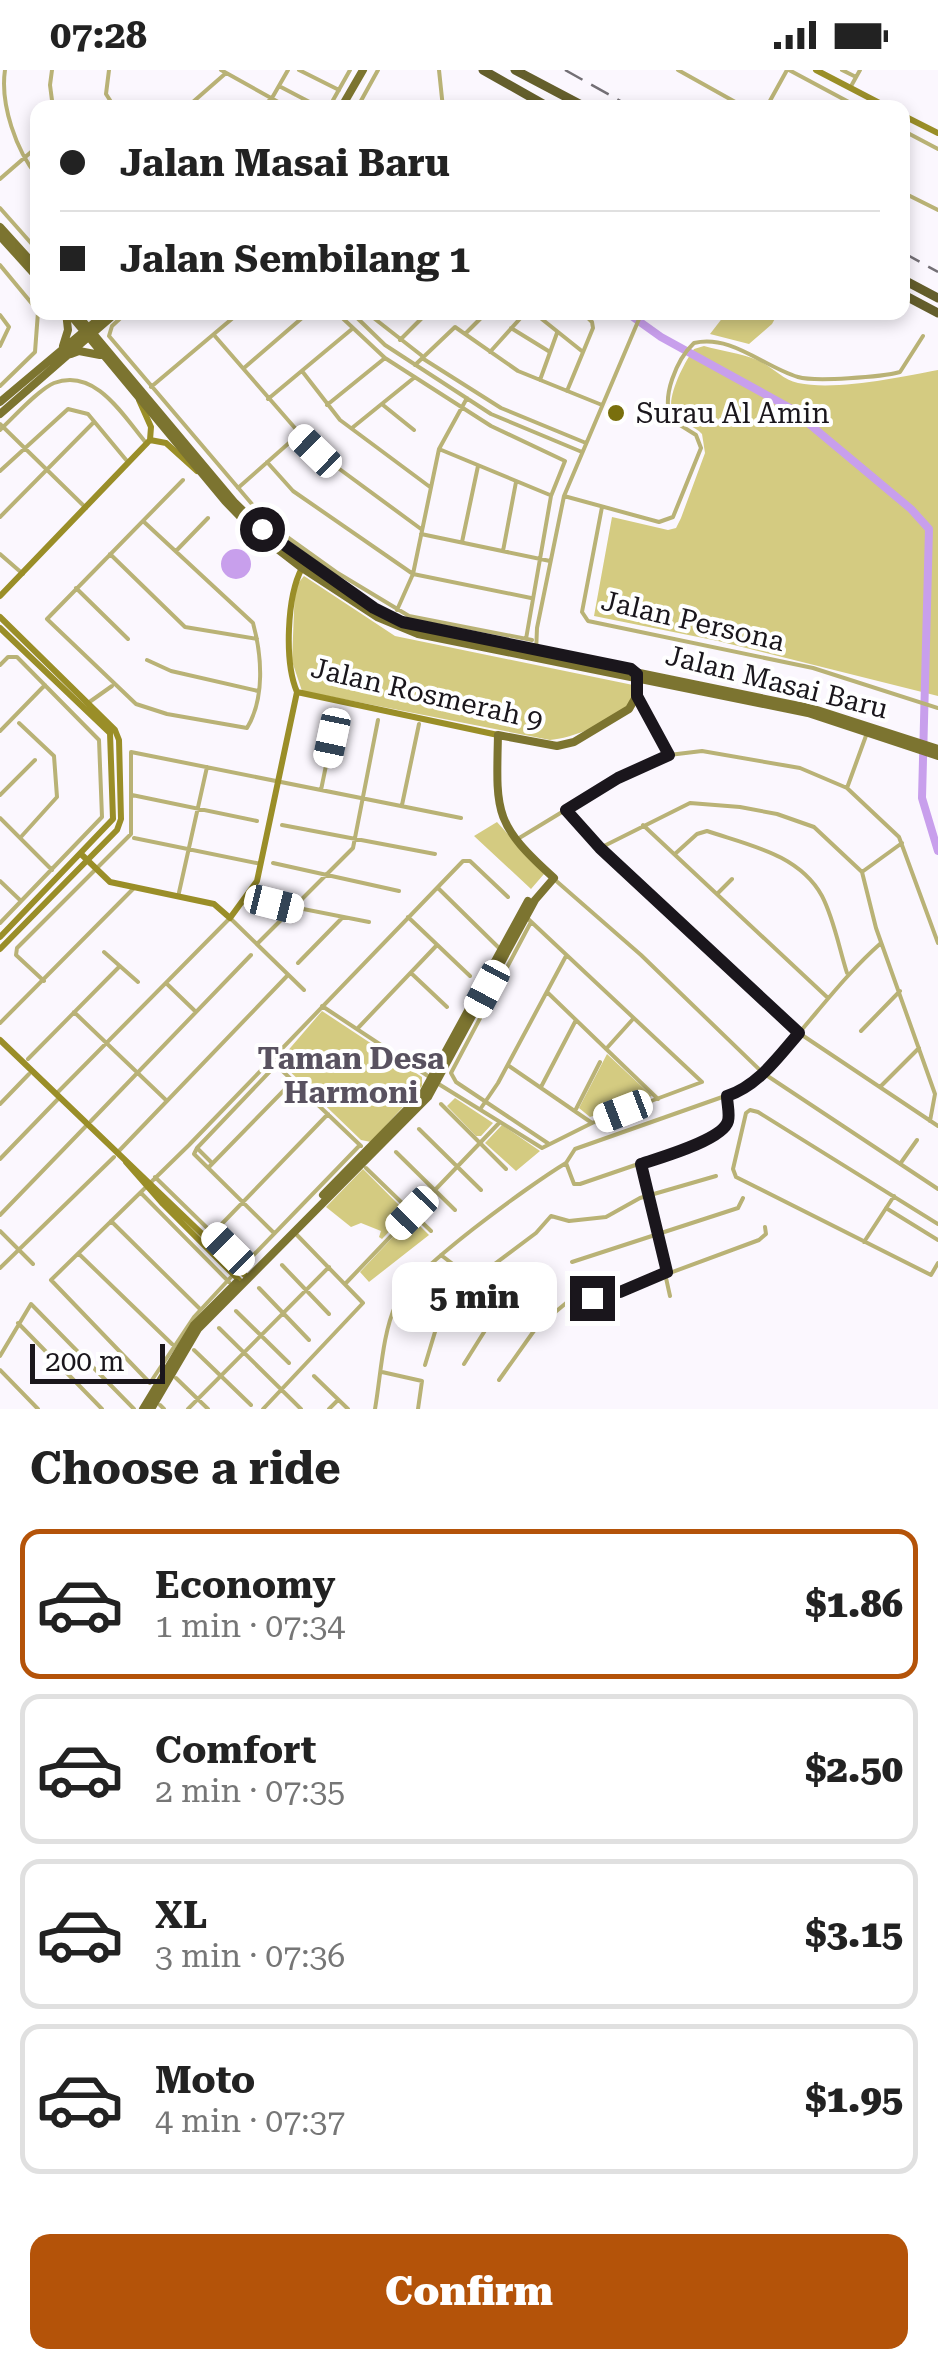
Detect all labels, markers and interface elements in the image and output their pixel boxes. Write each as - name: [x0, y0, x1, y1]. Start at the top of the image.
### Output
- text: 07:28: [50, 13, 147, 57]
- text: Jalan Masai Baru: [120, 141, 450, 185]
- text: Jalan Sembilang 1: [120, 237, 470, 281]
- place label: Surau Al Amin: [636, 397, 830, 430]
- marker: Surau Al Amin: [605, 402, 627, 424]
- car: [283, 419, 347, 483]
- route start: [240, 507, 285, 552]
- street label: Jalan Persona: [598, 584, 788, 658]
- street label: Jalan Masai Baru: [662, 638, 892, 726]
- street label: Jalan Rosmerah 9: [308, 651, 546, 737]
- car: [311, 706, 353, 770]
- car: [241, 882, 307, 926]
- car: [460, 955, 514, 1023]
- district label: Taman Desa Harmoni: [257, 1041, 445, 1110]
- car: [590, 1086, 656, 1136]
- car: [380, 1181, 444, 1245]
- car: [196, 1217, 260, 1281]
- callout: 5 min: [392, 1263, 557, 1333]
- route end: [570, 1276, 615, 1321]
- text: 5 min: [430, 1278, 519, 1316]
- scale bar: [30, 1339, 165, 1384]
- text: 200 m: [45, 1345, 125, 1378]
- text: Choose a ride: [30, 1442, 341, 1495]
- icon: car: [35, 1559, 125, 1649]
- text: Economy: [155, 1563, 335, 1607]
- text: $1.86: [805, 1582, 903, 1626]
- text: 1 min · 07:34: [155, 1607, 345, 1645]
- icon: car: [35, 1724, 125, 1814]
- text: Comfort: [155, 1728, 316, 1772]
- text: $2.50: [805, 1747, 903, 1791]
- text: 2 min · 07:35: [155, 1772, 345, 1810]
- icon: car: [35, 1889, 125, 1979]
- text: XL: [155, 1893, 207, 1937]
- text: $3.15: [805, 1912, 903, 1956]
- text: 3 min · 07:36: [155, 1937, 345, 1975]
- icon: car: [35, 2054, 125, 2144]
- text: Moto: [155, 2058, 255, 2102]
- text: $1.95: [805, 2077, 903, 2121]
- text: 4 min · 07:37: [155, 2102, 345, 2140]
- button: Confirm: [30, 2234, 908, 2349]

